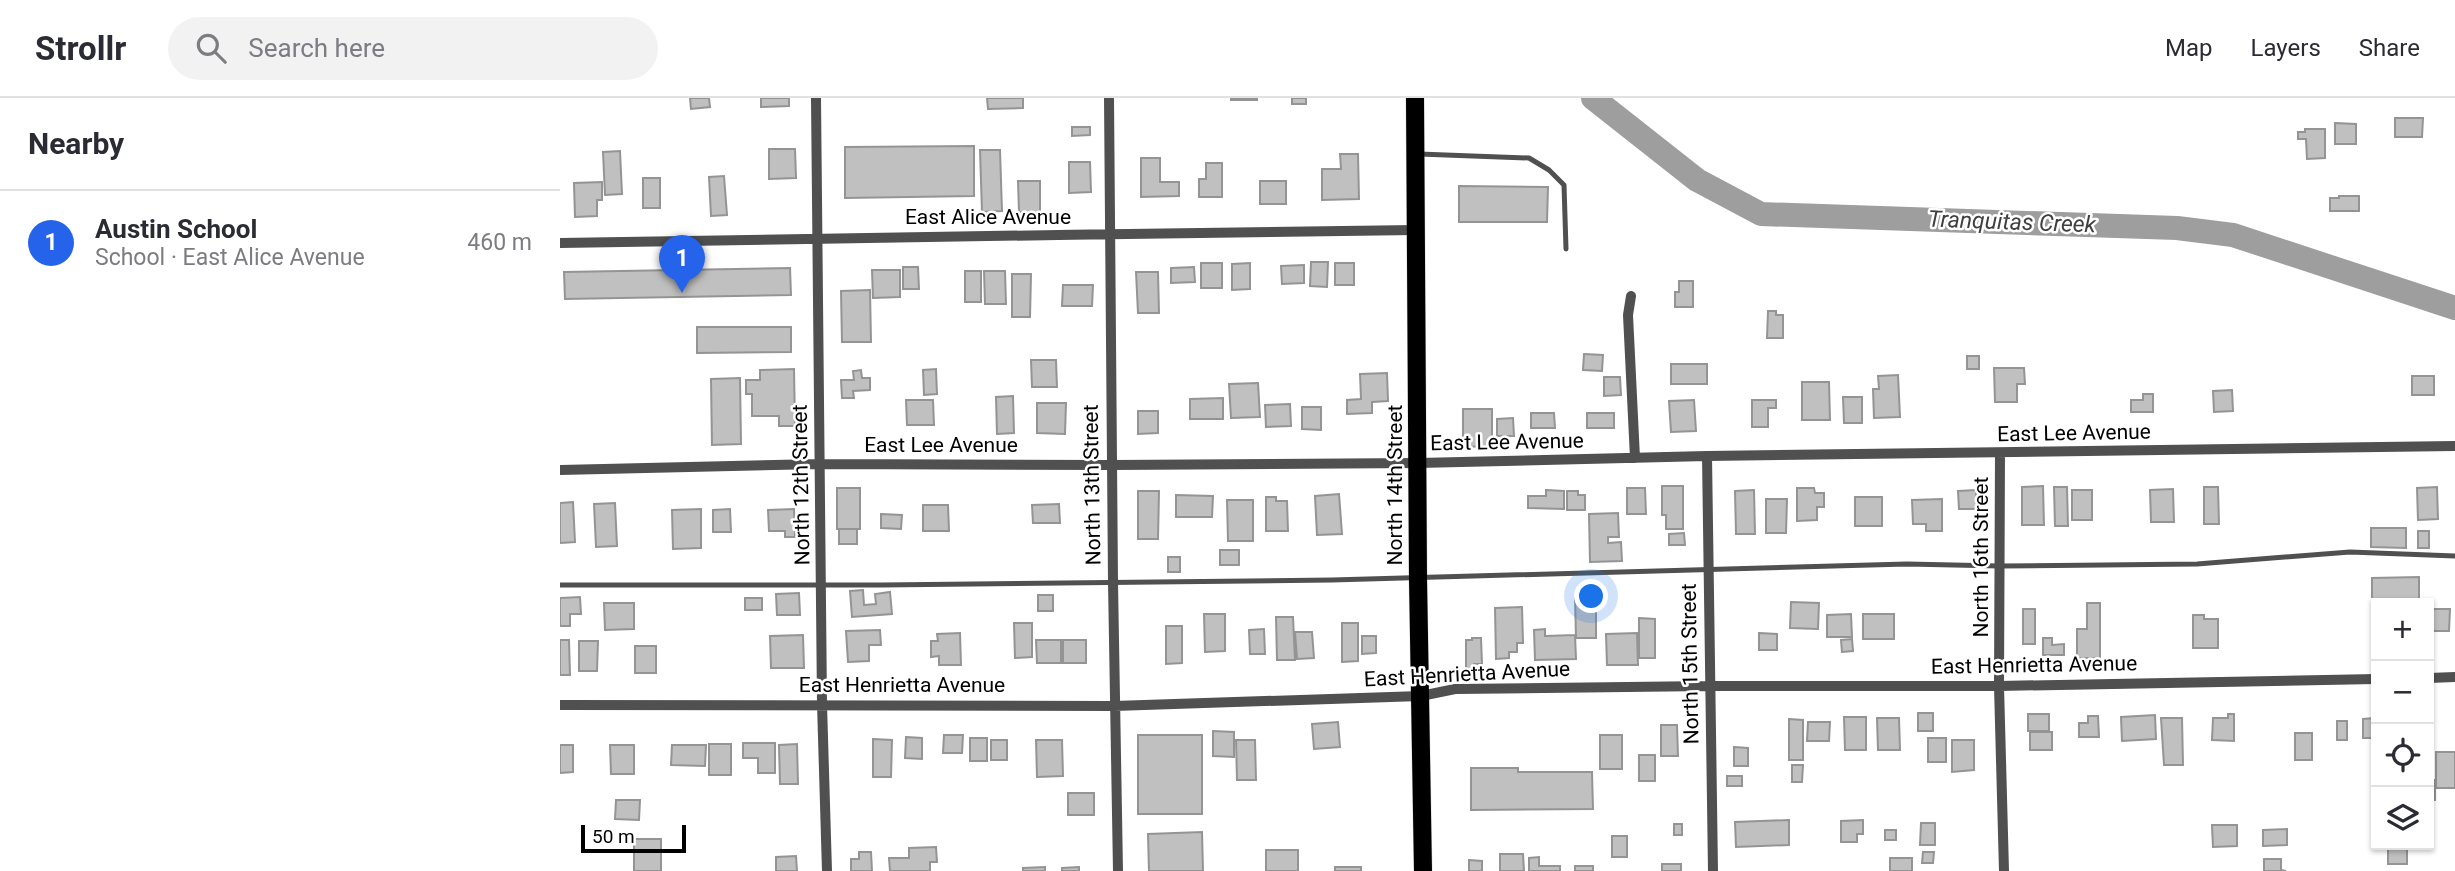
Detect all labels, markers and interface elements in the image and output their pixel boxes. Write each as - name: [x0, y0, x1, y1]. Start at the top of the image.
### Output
- search box: [168, 17, 658, 80]
- text: Strollr: [35, 29, 126, 68]
- icon: search: [192, 29, 230, 67]
- text: Search here: [248, 33, 385, 63]
- text: Map: [2165, 34, 2213, 62]
- text: Layers: [2251, 34, 2321, 62]
- text: Share: [2359, 34, 2420, 62]
- text: Nearby: [28, 126, 124, 161]
- street label: East Alice Avenue: [905, 205, 1071, 229]
- water label: Tranquitas Creek: [1928, 206, 2097, 238]
- text: Austin School: [95, 214, 257, 244]
- text: 1: [44, 229, 58, 256]
- text: 460 m: [467, 229, 532, 256]
- pin: 1: [659, 235, 705, 293]
- text: School · East Alice Avenue: [95, 244, 365, 271]
- street label: North 12th Street: [788, 404, 814, 566]
- street label: North 13th Street: [1079, 404, 1105, 566]
- street label: North 14th Street: [1383, 404, 1407, 565]
- street label: East Lee Avenue: [1997, 420, 2151, 446]
- street label: East Lee Avenue: [1430, 429, 1584, 455]
- street label: East Lee Avenue: [864, 433, 1018, 457]
- street label: North 16th Street: [1969, 476, 1993, 637]
- your location: [1574, 579, 1608, 613]
- street label: North 15th Street: [1677, 583, 1703, 745]
- map controls: [2371, 598, 2434, 850]
- button: +: [2371, 598, 2434, 661]
- street label: East Henrietta Avenue: [1931, 651, 2137, 679]
- street label: East Henrietta Avenue: [1363, 657, 1571, 691]
- button: −: [2371, 661, 2434, 724]
- street label: East Henrietta Avenue: [799, 673, 1005, 697]
- button: locate: [2371, 724, 2434, 787]
- button: layers: [2371, 787, 2434, 850]
- scale bar: [581, 822, 686, 854]
- text: 50 m: [592, 825, 635, 848]

